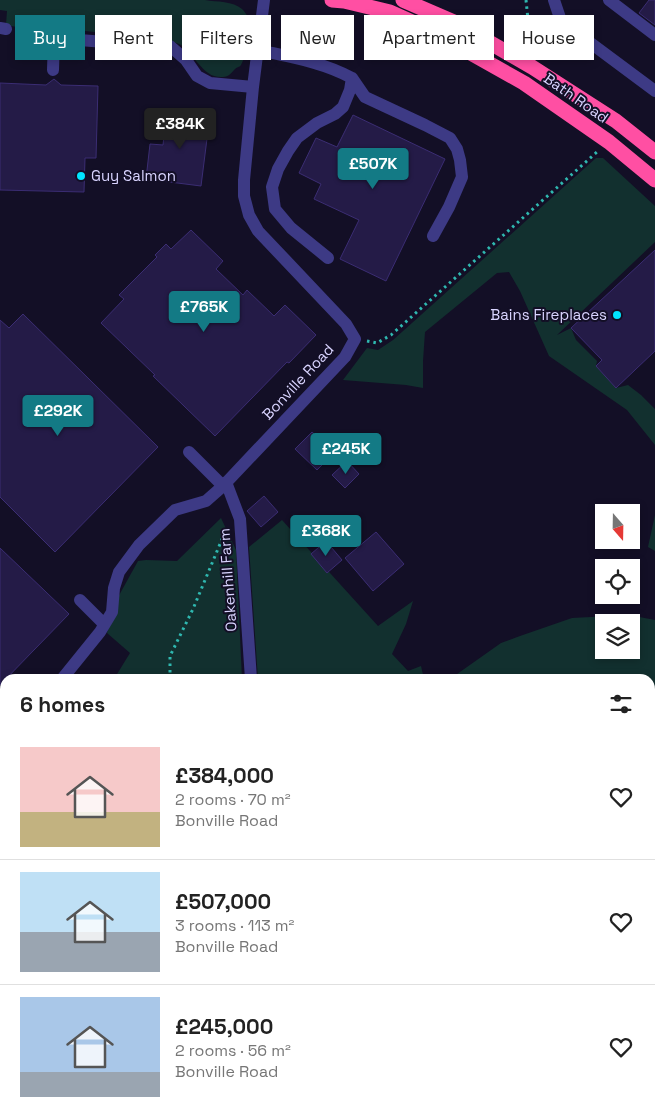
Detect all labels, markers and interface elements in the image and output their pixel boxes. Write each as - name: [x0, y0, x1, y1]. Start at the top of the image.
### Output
- chip: Buy: [15, 15, 85, 60]
- chip: Rent: [95, 15, 172, 60]
- chip: Filters: [182, 15, 271, 60]
- chip: New: [281, 15, 354, 60]
- chip: Apartment: [364, 15, 494, 60]
- chip: House: [504, 15, 594, 60]
- street label: Bath Road: [540, 68, 612, 127]
- pin: £384K: [145, 108, 215, 150]
- text: £384K: [155, 113, 205, 134]
- pin: £507K: [338, 148, 408, 190]
- text: £507K: [349, 153, 397, 174]
- place label: Guy Salmon: [91, 166, 176, 185]
- marker: Guy Salmon: [75, 170, 87, 182]
- pin: £765K: [169, 290, 239, 333]
- text: £765K: [180, 296, 228, 317]
- place label: Bains Fireplaces: [490, 305, 607, 324]
- marker: Bains Fireplaces: [611, 309, 623, 321]
- street label: Bonville Road: [258, 340, 338, 424]
- pin: £292K: [23, 394, 93, 437]
- text: £292K: [33, 400, 83, 421]
- pin: £245K: [311, 432, 381, 475]
- text: £245K: [321, 438, 371, 459]
- north arrow: [595, 504, 640, 549]
- map controls: [595, 504, 640, 659]
- pin: £368K: [291, 514, 361, 557]
- text: £368K: [301, 520, 351, 541]
- street label: Oakenhill Farm: [214, 528, 241, 632]
- button: locate: [595, 559, 640, 604]
- button: layers: [595, 614, 640, 659]
- icon: filters: [607, 690, 635, 718]
- text: 6 homes: [20, 691, 105, 718]
- text: £384,000: [175, 762, 274, 789]
- icon: home: [60, 767, 120, 827]
- icon: heart: [607, 783, 635, 811]
- text: 2 rooms · 70 m²: [175, 789, 291, 810]
- text: Bonville Road: [175, 810, 278, 831]
- text: £507,000: [175, 888, 271, 915]
- icon: home: [60, 892, 120, 952]
- icon: heart: [607, 908, 635, 936]
- text: 3 rooms · 113 m²: [175, 915, 294, 936]
- text: Bonville Road: [175, 936, 278, 957]
- text: £245,000: [175, 1013, 273, 1040]
- icon: home: [60, 1017, 120, 1077]
- icon: heart: [607, 1033, 635, 1061]
- text: 2 rooms · 56 m²: [175, 1040, 291, 1061]
- text: Bonville Road: [175, 1061, 278, 1082]

